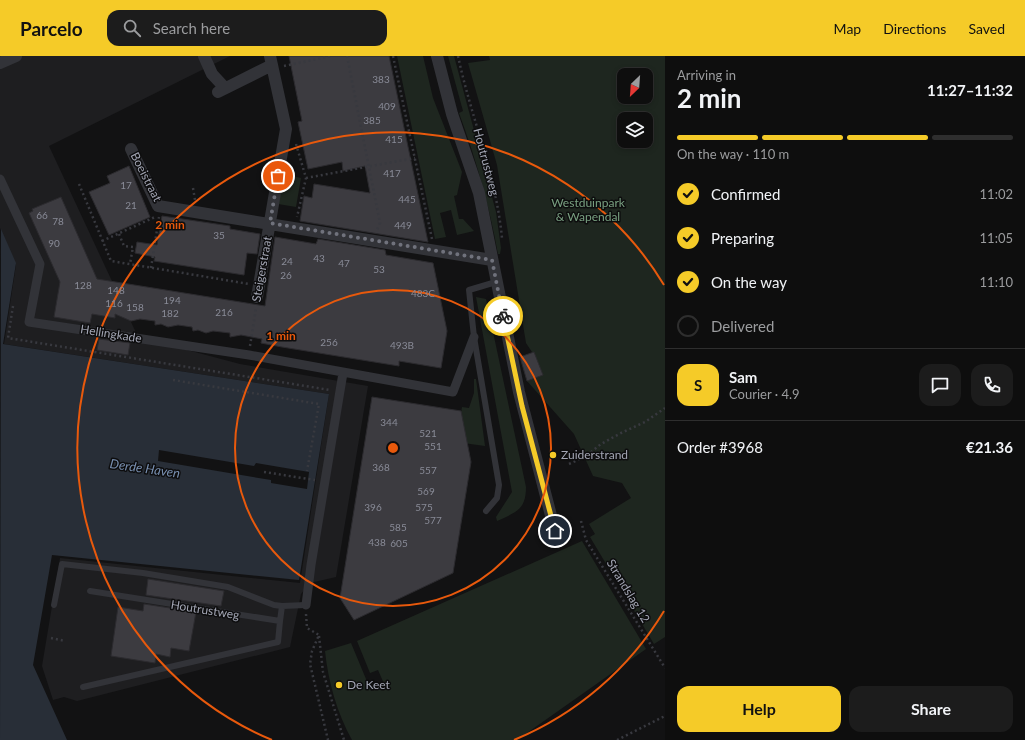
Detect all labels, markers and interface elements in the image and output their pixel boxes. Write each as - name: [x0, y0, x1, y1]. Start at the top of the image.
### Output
- search box: [107, 10, 387, 46]
- text: Parcelo: [20, 17, 83, 40]
- icon: search: [121, 17, 143, 39]
- text: Search here: [153, 19, 230, 37]
- text: Map: [834, 20, 861, 37]
- text: Directions: [883, 20, 946, 37]
- text: Saved: [968, 20, 1005, 37]
- text: Arriving in: [677, 67, 736, 83]
- north arrow: [617, 68, 653, 104]
- map controls: [617, 68, 653, 148]
- house number: 383: [372, 73, 390, 85]
- text: 11:27–11:32: [927, 81, 1013, 99]
- text: 2 min: [677, 82, 741, 114]
- house number: 409: [378, 100, 396, 112]
- button: layers: [617, 112, 653, 148]
- house number: 385: [363, 114, 381, 126]
- street label: Houtrustweg: [470, 126, 503, 197]
- house number: 415: [385, 133, 403, 145]
- text: On the way · 110 m: [677, 146, 789, 162]
- street label: Boeistraat: [128, 149, 166, 205]
- pin: [261, 159, 295, 193]
- icon: bag: [267, 165, 289, 187]
- house number: 417: [383, 167, 401, 179]
- house number: 17: [120, 179, 132, 191]
- icon: check: [677, 183, 699, 205]
- text: Confirmed: [711, 185, 780, 203]
- text: 11:02: [980, 186, 1013, 202]
- house number: 445: [398, 193, 416, 205]
- park label: Westduinpark & Wapendal: [551, 195, 626, 224]
- house number: 21: [125, 199, 137, 211]
- house number: 66: [36, 209, 48, 221]
- house number: 78: [52, 215, 64, 227]
- text: 2 min: [155, 217, 185, 232]
- house number: 449: [394, 219, 412, 231]
- icon: check: [677, 227, 699, 249]
- house number: 35: [213, 229, 225, 241]
- text: Preparing: [711, 229, 774, 247]
- text: 11:05: [980, 230, 1013, 246]
- street label: Steigerstraat: [248, 234, 275, 303]
- house number: 90: [48, 237, 60, 249]
- house number: 43: [313, 252, 325, 264]
- house number: 24: [281, 255, 293, 267]
- house number: 47: [338, 257, 350, 269]
- house number: 53: [373, 263, 385, 275]
- house number: 26: [280, 269, 292, 281]
- icon: check: [677, 271, 699, 293]
- text: On the way: [711, 273, 787, 291]
- text: 11:10: [980, 274, 1013, 290]
- house number: 128: [74, 279, 92, 291]
- house number: 148: [107, 284, 125, 296]
- house number: 483C: [411, 287, 435, 299]
- house number: 194: [163, 294, 181, 306]
- courier: [483, 296, 523, 336]
- house number: 116: [105, 297, 123, 309]
- house number: 158: [126, 301, 144, 313]
- icon: bike: [492, 305, 514, 327]
- house number: 216: [215, 306, 233, 318]
- house number: 182: [161, 307, 179, 319]
- text: Delivered: [711, 317, 774, 335]
- street label: Hellingkade: [79, 321, 143, 346]
- text: 1 min: [266, 328, 296, 343]
- house number: 256: [320, 336, 338, 348]
- house number: 493B: [390, 339, 414, 351]
- button: chat: [919, 364, 961, 406]
- button: phone: [971, 364, 1013, 406]
- text: Sam: [729, 368, 757, 386]
- text: S: [694, 376, 702, 394]
- text: Courier · 4.9: [729, 386, 800, 402]
- house number: 344: [380, 416, 398, 428]
- house number: 521: [419, 427, 437, 439]
- text: Order #3968: [677, 438, 763, 456]
- text: €21.36: [966, 438, 1013, 456]
- house number: 551: [424, 440, 442, 452]
- centre of rings: [386, 441, 400, 455]
- place label: Zuiderstrand: [561, 447, 628, 462]
- marker: Zuiderstrand: [548, 450, 558, 460]
- water label: Derde Haven: [109, 455, 181, 481]
- house number: 368: [372, 461, 390, 473]
- house number: 557: [419, 464, 437, 476]
- house number: 569: [417, 485, 435, 497]
- house number: 396: [364, 501, 382, 513]
- house number: 575: [415, 501, 433, 513]
- house number: 577: [424, 514, 442, 526]
- pin: [538, 514, 572, 548]
- icon: home: [544, 520, 566, 542]
- house number: 585: [389, 521, 407, 533]
- house number: 438: [368, 536, 386, 548]
- house number: 605: [390, 537, 408, 549]
- street label: Strandslag 12: [604, 556, 653, 625]
- street label: Houtrustweg: [170, 597, 240, 622]
- place label: De Keet: [347, 677, 391, 692]
- marker: De Keet: [334, 680, 344, 690]
- button: Help: [677, 686, 841, 732]
- button: Share: [849, 686, 1013, 732]

